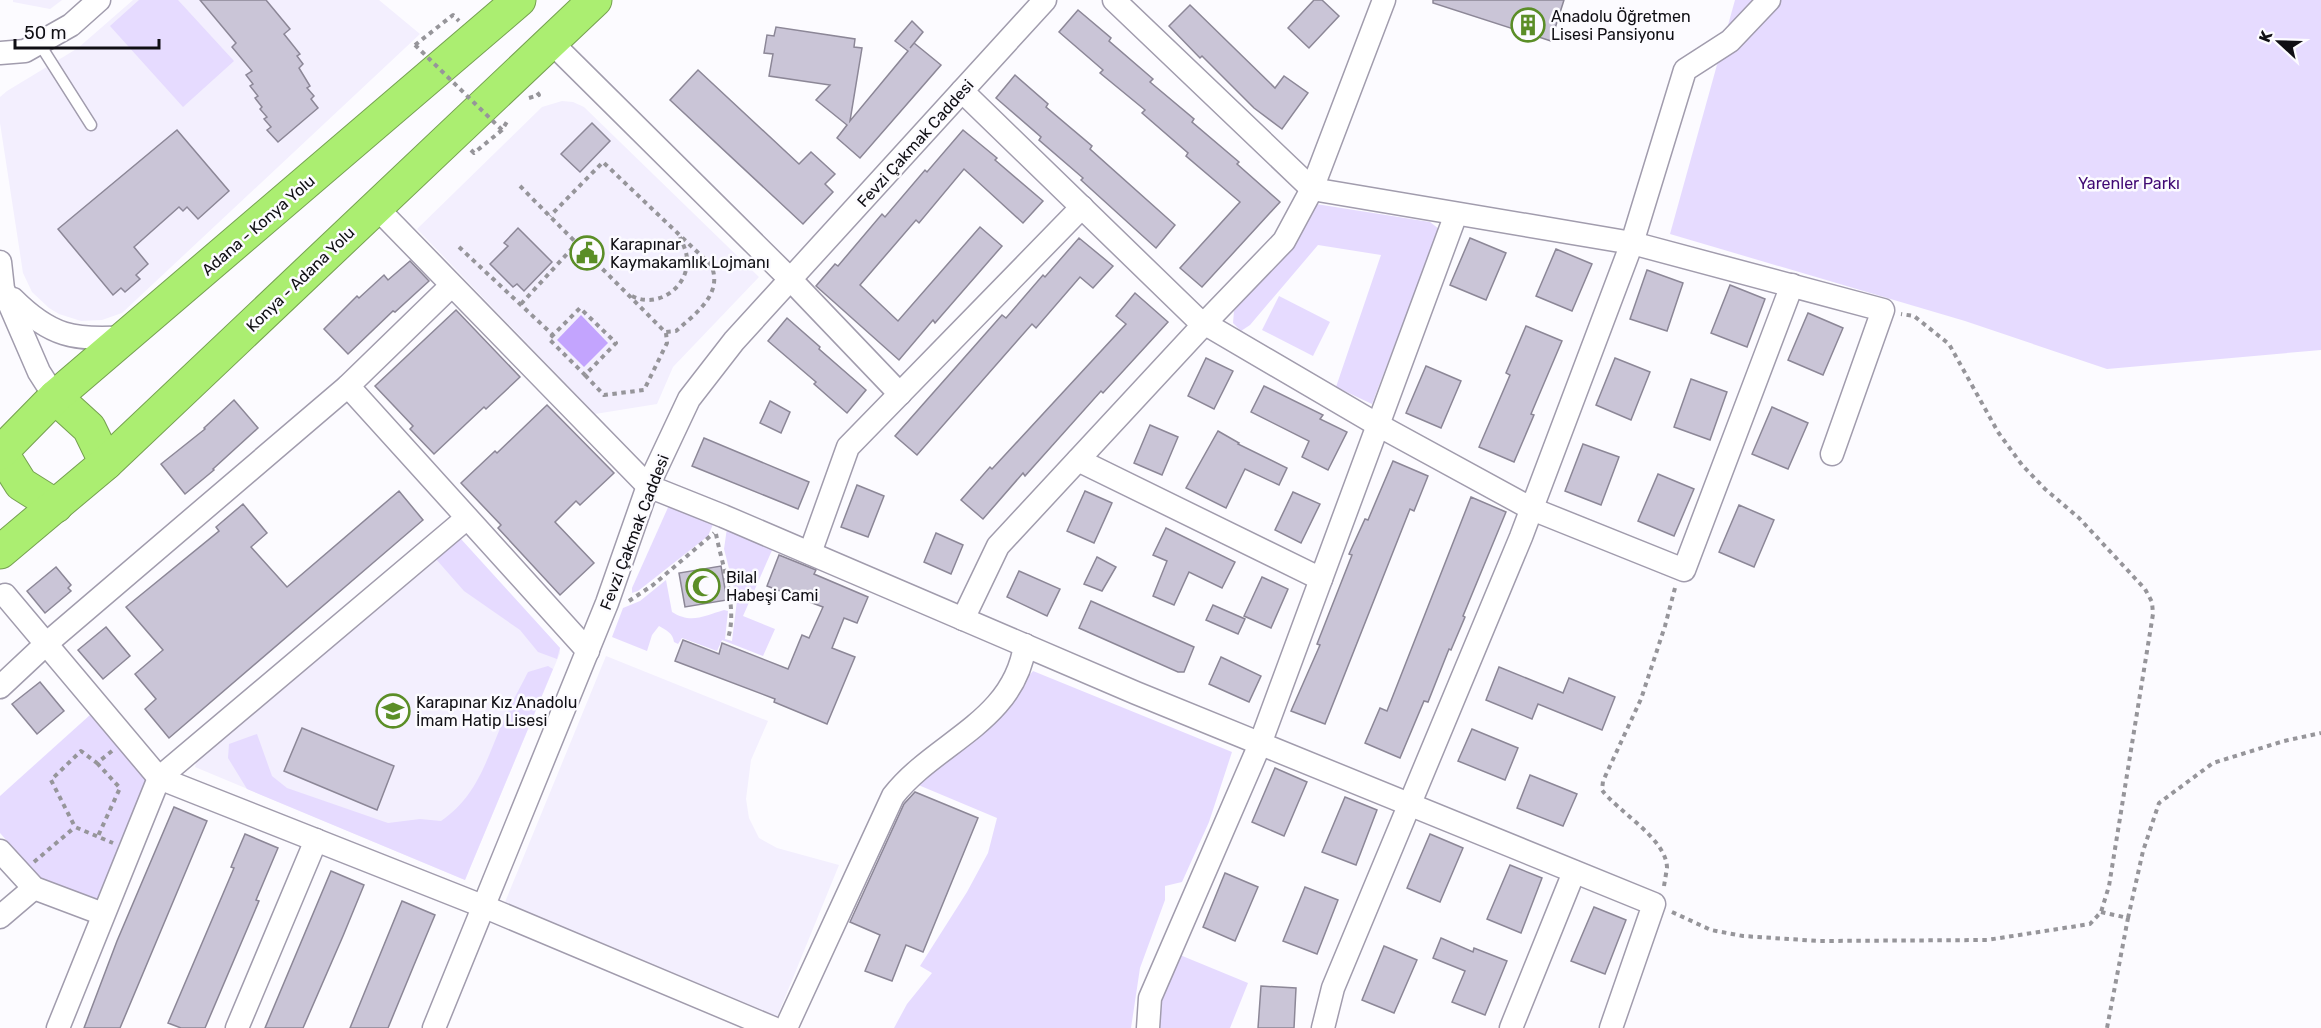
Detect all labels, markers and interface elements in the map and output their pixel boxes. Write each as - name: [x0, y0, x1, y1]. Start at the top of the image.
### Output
- building icon: Anadolu Öğretmen Lisesi Pansiyonu: [1510, 7, 1546, 43]
- place label: Anadolu Öğretmen Lisesi Pansiyonu: [1551, 7, 1691, 44]
- scale bar: [15, 12, 159, 50]
- north arrow: [2249, 12, 2309, 72]
- text: 50 m: [24, 22, 67, 44]
- text: K: [2255, 28, 2276, 45]
- street label: Fevzi Çakmak Caddesi: [853, 76, 978, 211]
- street label: Adana - Konya Yolu: [198, 171, 319, 280]
- park label: Yarenler Parkı: [2078, 174, 2180, 193]
- street label: Konya - Adana Yolu: [242, 223, 358, 336]
- public building icon: Karapınar Kaymakamlık Lojmanı: [569, 235, 605, 271]
- place label: Karapınar Kaymakamlık Lojmanı: [610, 235, 770, 272]
- street label: Fevzi Çakmak Caddesi: [596, 452, 673, 613]
- mosque icon: Bilal Habeşi Cami: [685, 568, 721, 604]
- place label: Bilal Habeşi Cami: [726, 568, 818, 605]
- school or university icon: Karapınar Kız Anadolu İmam Hatip Lisesi: [375, 693, 411, 729]
- place label: Karapınar Kız Anadolu İmam Hatip Lisesi: [416, 693, 577, 730]

